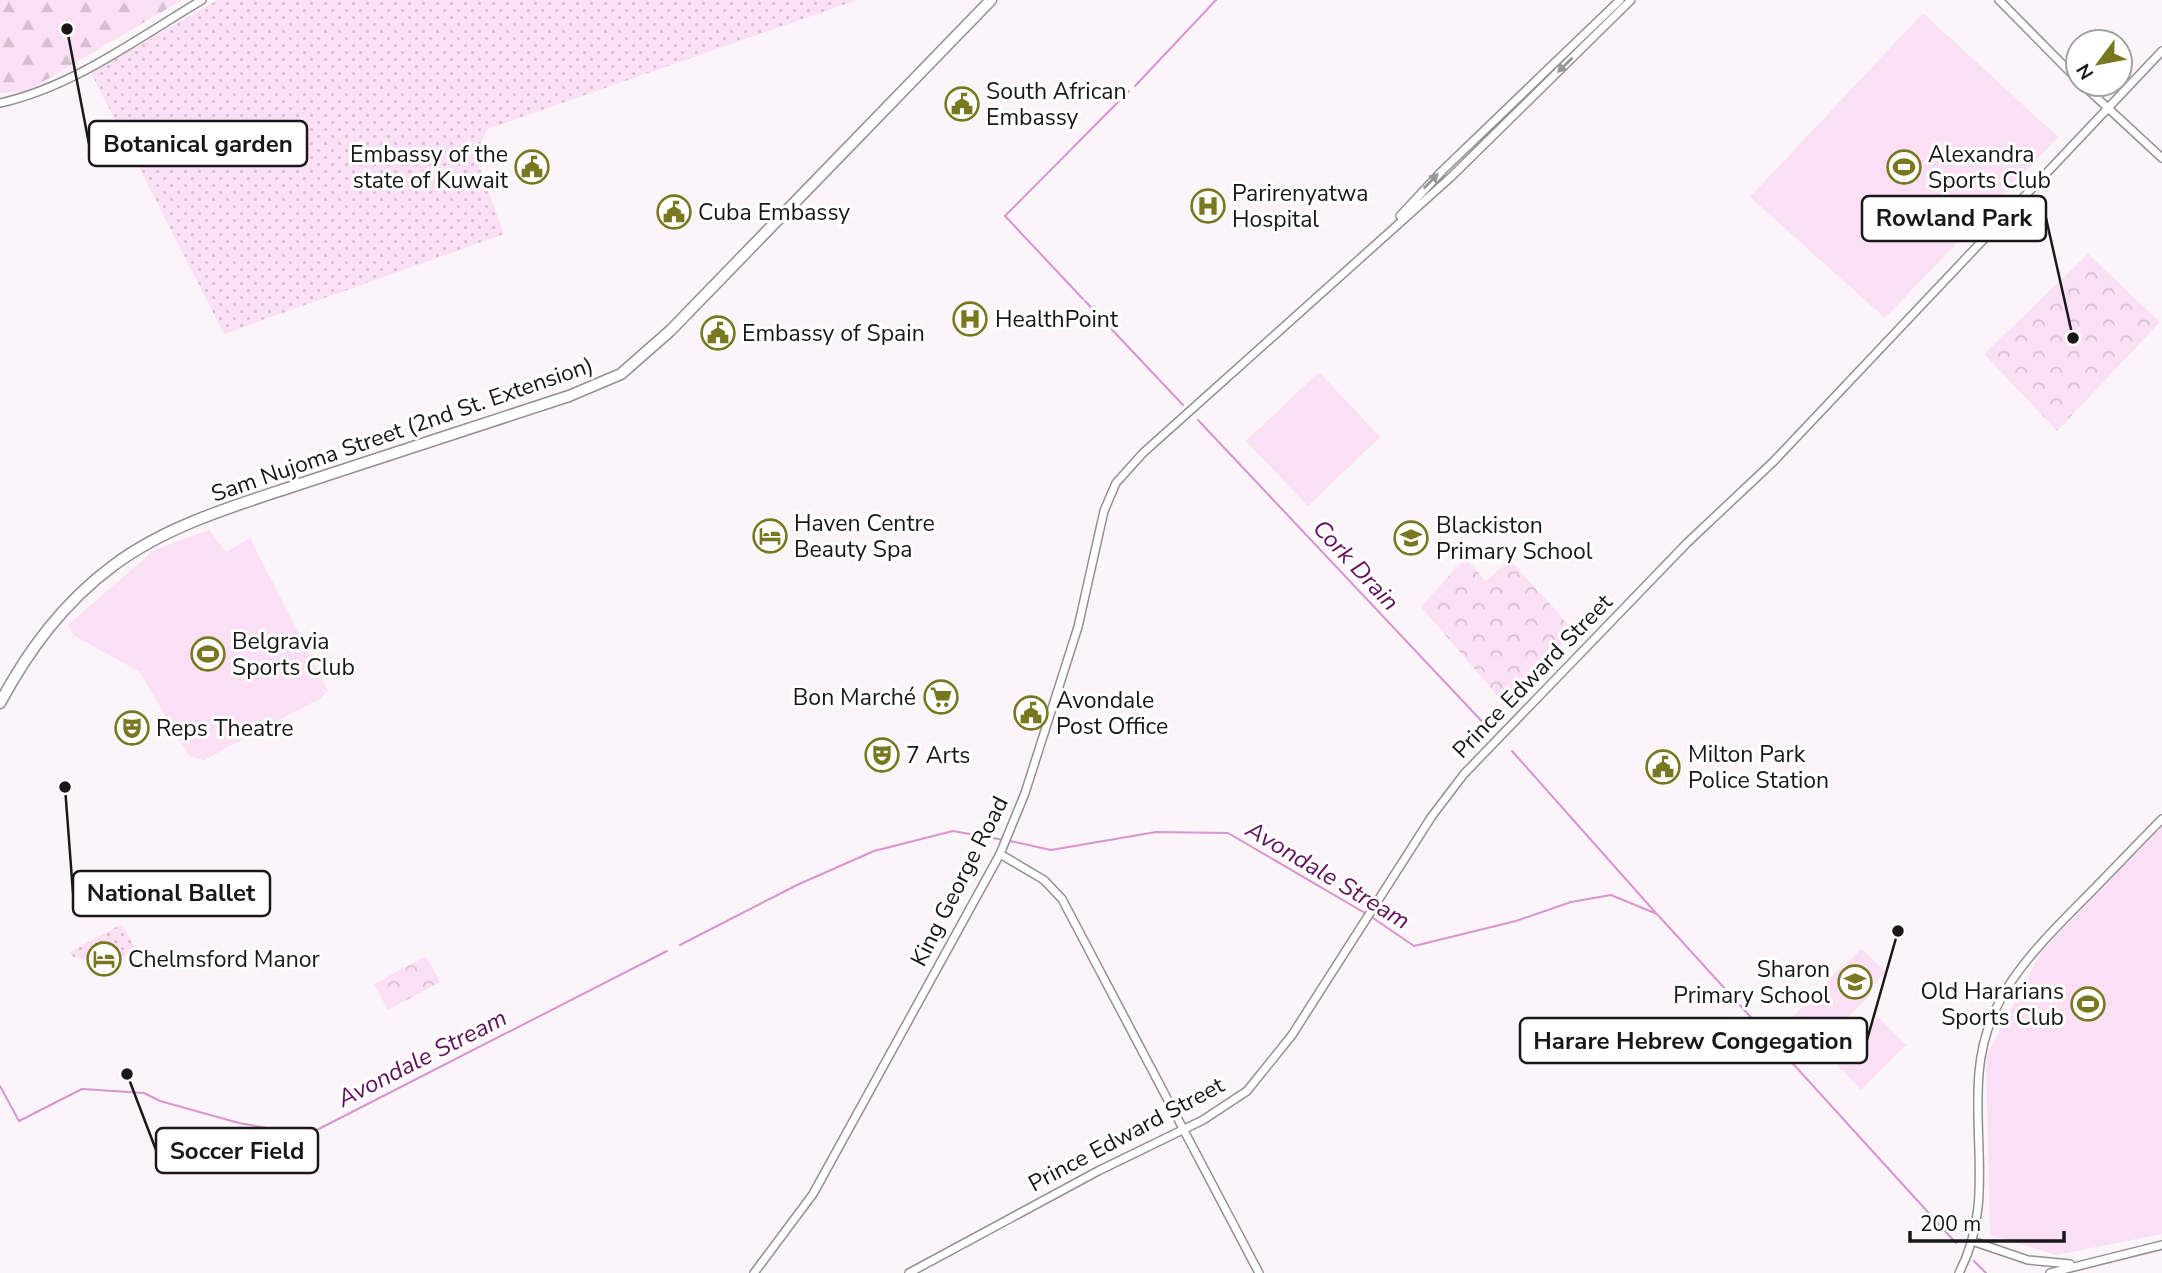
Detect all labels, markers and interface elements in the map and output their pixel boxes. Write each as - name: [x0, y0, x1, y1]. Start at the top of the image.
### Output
- north arrow: [2064, 28, 2134, 98]
- one-way arrow: [1557, 56, 1574, 72]
- text: N: [2071, 59, 2100, 84]
- place label: South African Embassy: [986, 76, 1127, 133]
- public building icon: South African Embassy: [943, 85, 981, 123]
- callout: Botanical garden: [89, 121, 307, 166]
- text: Botanical garden: [103, 128, 293, 160]
- place label: Embassy of the state of Kuwait: [350, 139, 509, 196]
- place label: Alexandra Sports Club: [1928, 139, 2051, 196]
- public building icon: Embassy of the state of Kuwait: [513, 148, 551, 186]
- sports icon: Alexandra Sports Club: [1885, 148, 1923, 186]
- one-way arrow: [1423, 173, 1440, 190]
- place label: Parirenyatwa Hospital: [1232, 178, 1368, 235]
- hospital icon: Parirenyatwa Hospital: [1189, 187, 1227, 225]
- public building icon: Cuba Embassy: [655, 193, 693, 231]
- callout: Rowland Park: [1862, 196, 2046, 241]
- place label: Cuba Embassy: [698, 197, 850, 228]
- text: Rowland Park: [1876, 202, 2033, 234]
- hospital icon: HealthPoint: [951, 300, 989, 338]
- place label: HealthPoint: [995, 304, 1119, 335]
- public building icon: Embassy of Spain: [699, 314, 737, 352]
- place label: Embassy of Spain: [742, 318, 925, 349]
- street label: Sam Nujoma Street (2nd St. Extension): [207, 349, 597, 510]
- place label: Haven Centre Beauty Spa: [794, 508, 935, 565]
- place label: Blackiston Primary School: [1436, 510, 1593, 567]
- water label: Cork Drain: [1306, 513, 1406, 617]
- hotel icon: Haven Centre Beauty Spa: [751, 517, 789, 555]
- school or university icon: Blackiston Primary School: [1392, 519, 1430, 557]
- street label: Prince Edward Street: [1446, 587, 1620, 765]
- place label: Belgravia Sports Club: [232, 626, 355, 683]
- sports icon: Belgravia Sports Club: [189, 635, 227, 673]
- supermarket icon: Bon Marché: [922, 678, 960, 716]
- place label: Bon Marché: [793, 682, 916, 713]
- place label: Avondale Post Office: [1056, 685, 1168, 742]
- public building icon: Avondale Post Office: [1012, 694, 1050, 732]
- theatre icon: Reps Theatre: [113, 709, 151, 747]
- place label: Reps Theatre: [156, 713, 293, 744]
- theatre icon: 7 Arts: [863, 736, 901, 774]
- place label: Milton Park Police Station: [1688, 739, 1829, 796]
- place label: 7 Arts: [906, 740, 970, 771]
- public building icon: Milton Park Police Station: [1644, 748, 1682, 786]
- street label: King George Road: [903, 791, 1016, 972]
- water label: Avondale Stream: [1239, 813, 1416, 937]
- callout: National Ballet: [73, 871, 270, 916]
- text: National Ballet: [87, 877, 256, 909]
- hotel icon: Chelmsford Manor: [85, 940, 123, 978]
- place label: Chelmsford Manor: [128, 944, 321, 975]
- place label: Sharon Primary School: [1673, 954, 1830, 1011]
- school or university icon: Sharon Primary School: [1836, 963, 1874, 1001]
- place label: Old Hararians Sports Club: [1920, 976, 2064, 1033]
- sports icon: Old Hararians Sports Club: [2069, 985, 2107, 1023]
- water label: Avondale Stream: [331, 1001, 512, 1115]
- callout: Harare Hebrew Congegation: [1520, 1018, 1867, 1063]
- text: Harare Hebrew Congegation: [1533, 1025, 1853, 1057]
- street label: Prince Edward Street: [1023, 1069, 1230, 1199]
- callout: Soccer Field: [156, 1128, 318, 1173]
- text: Soccer Field: [170, 1135, 304, 1167]
- scale bar: [1910, 1200, 2064, 1244]
- text: 200 m: [1920, 1210, 1981, 1238]

